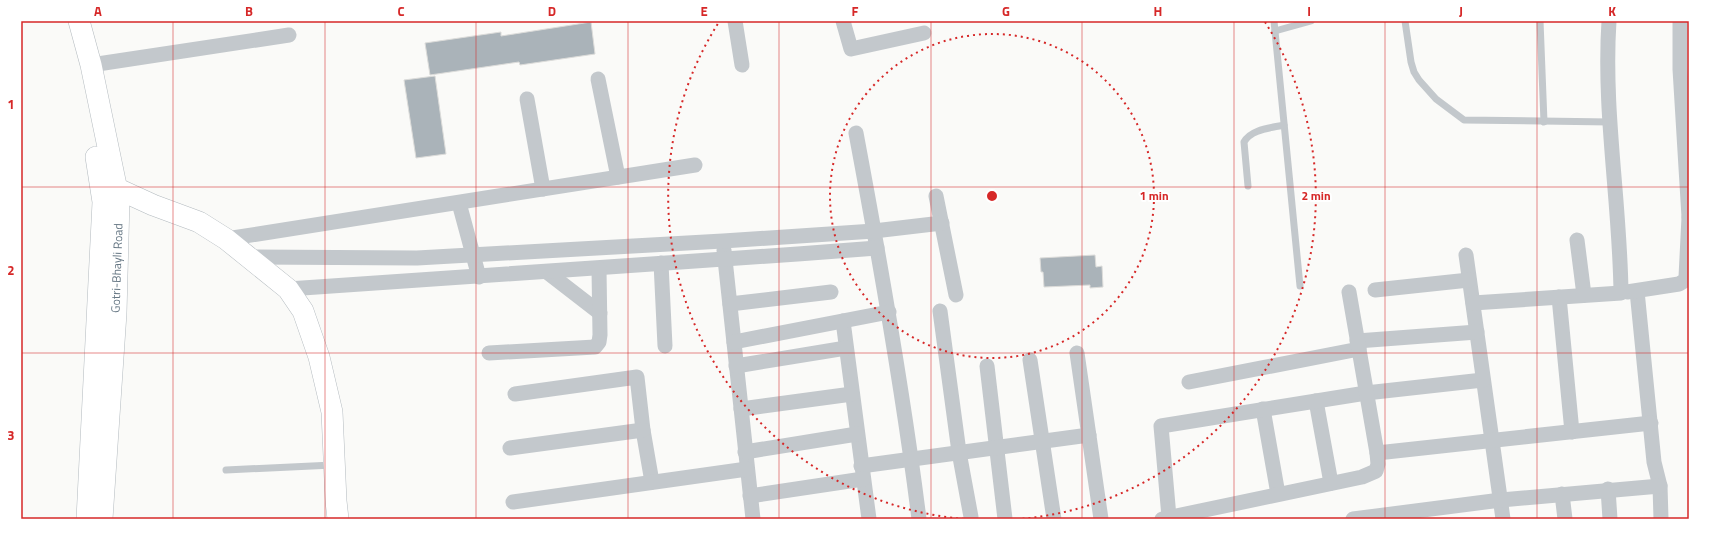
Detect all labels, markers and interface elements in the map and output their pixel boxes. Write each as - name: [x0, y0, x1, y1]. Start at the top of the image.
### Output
- text: A: [94, 1, 102, 21]
- text: B: [245, 1, 253, 21]
- text: C: [397, 1, 405, 21]
- text: D: [548, 1, 556, 21]
- text: E: [700, 1, 708, 21]
- text: F: [852, 1, 859, 21]
- text: G: [1002, 1, 1010, 21]
- text: H: [1154, 1, 1162, 21]
- text: I: [1307, 1, 1311, 21]
- text: J: [1459, 1, 1463, 21]
- text: K: [1608, 1, 1616, 21]
- text: 1: [7, 94, 15, 114]
- text: 1 min: [1139, 186, 1169, 205]
- text: 2 min: [1301, 186, 1331, 205]
- centre of rings: [985, 189, 999, 203]
- street label: Gotri-Bhayli Road: [105, 223, 128, 313]
- text: 2: [7, 260, 15, 280]
- text: 3: [7, 425, 15, 445]

